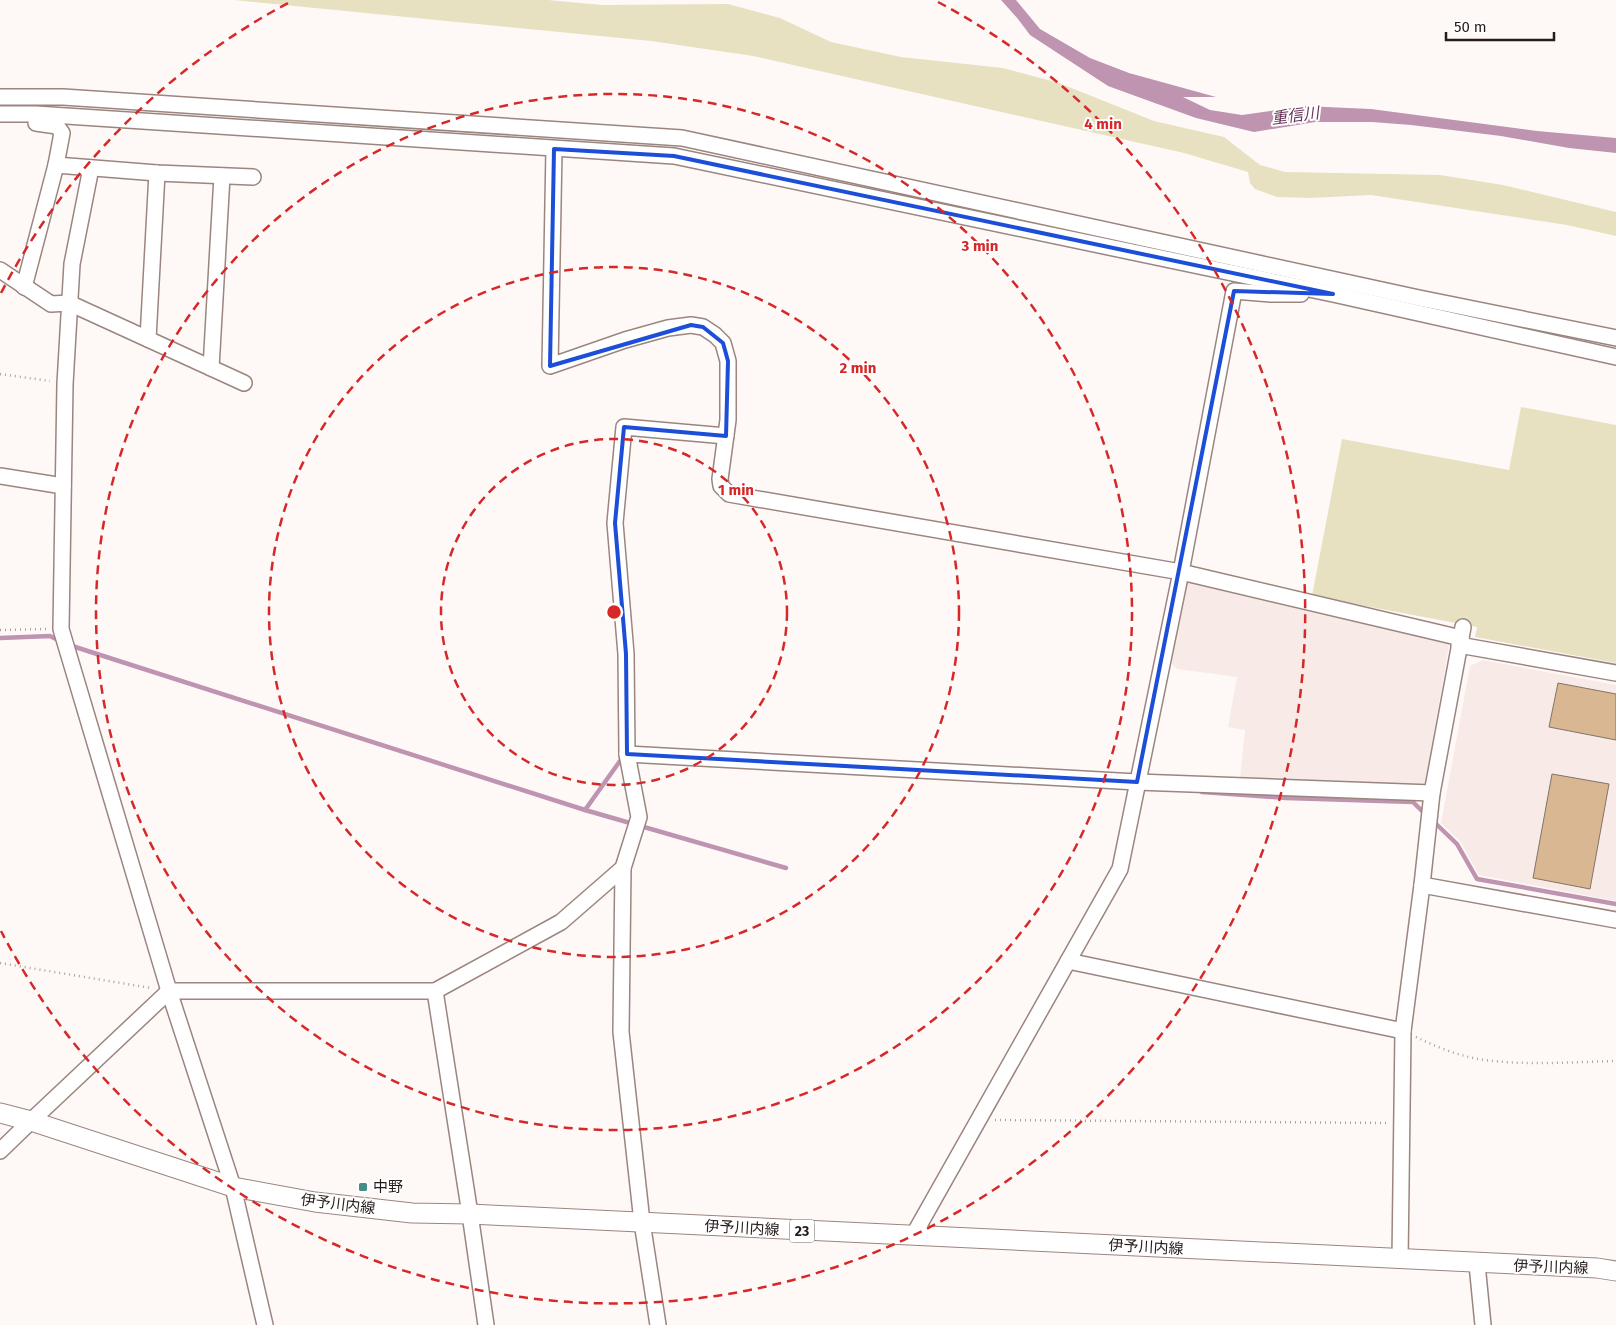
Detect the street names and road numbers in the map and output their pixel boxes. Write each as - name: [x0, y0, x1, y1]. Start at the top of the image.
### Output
- street label: 伊予川内線: [300, 1190, 376, 1218]
- street label: 伊予川内線: [704, 1217, 780, 1239]
- road number: 23: [790, 1220, 814, 1242]
- street label: 伊予川内線: [1108, 1236, 1184, 1258]
- street label: 伊予川内線: [1513, 1257, 1589, 1277]

